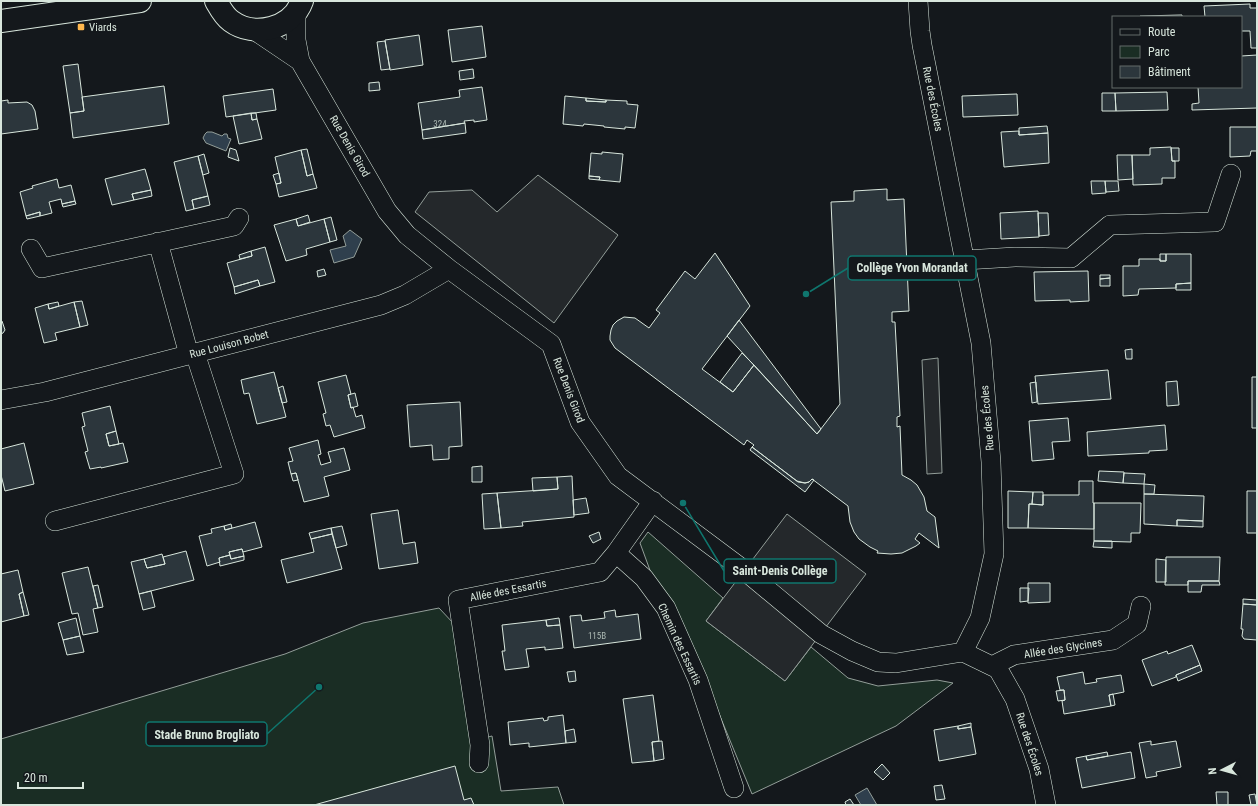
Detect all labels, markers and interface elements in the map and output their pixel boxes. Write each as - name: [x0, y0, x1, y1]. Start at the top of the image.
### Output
- legend: [1112, 16, 1242, 88]
- place label: Viards: [89, 21, 117, 34]
- marker: Viards: [76, 22, 86, 32]
- text: Route: [1148, 25, 1176, 39]
- text: Parc: [1148, 45, 1170, 59]
- text: Bâtiment: [1148, 65, 1191, 79]
- street label: Rue des Écoles: [920, 66, 945, 133]
- street label: Rue Denis Girod: [327, 113, 372, 179]
- house number: 324: [433, 119, 447, 129]
- callout: Collège Yvon Morandat: [848, 256, 976, 280]
- text: Collège Yvon Morandat: [856, 261, 968, 275]
- street label: Rue Louison Bobet: [188, 328, 270, 361]
- street label: Rue Denis Girod: [550, 356, 587, 425]
- street label: Rue des Écoles: [978, 385, 997, 451]
- callout: Saint-Denis Collège: [724, 559, 836, 583]
- text: Saint-Denis Collège: [732, 564, 828, 578]
- street label: Allée des Essartis: [469, 577, 547, 604]
- street label: Chemin des Essartis: [655, 601, 704, 687]
- house number: 115B: [588, 631, 606, 641]
- street label: Allée des Glycines: [1023, 636, 1103, 661]
- street label: Rue des Écoles: [1013, 711, 1046, 777]
- callout: Stade Bruno Brogliato: [146, 722, 267, 746]
- text: Stade Bruno Brogliato: [154, 728, 260, 742]
- north arrow: [1202, 750, 1242, 790]
- scale bar: [18, 764, 83, 790]
- text: N: [1206, 767, 1219, 775]
- text: 20 m: [24, 771, 48, 785]

